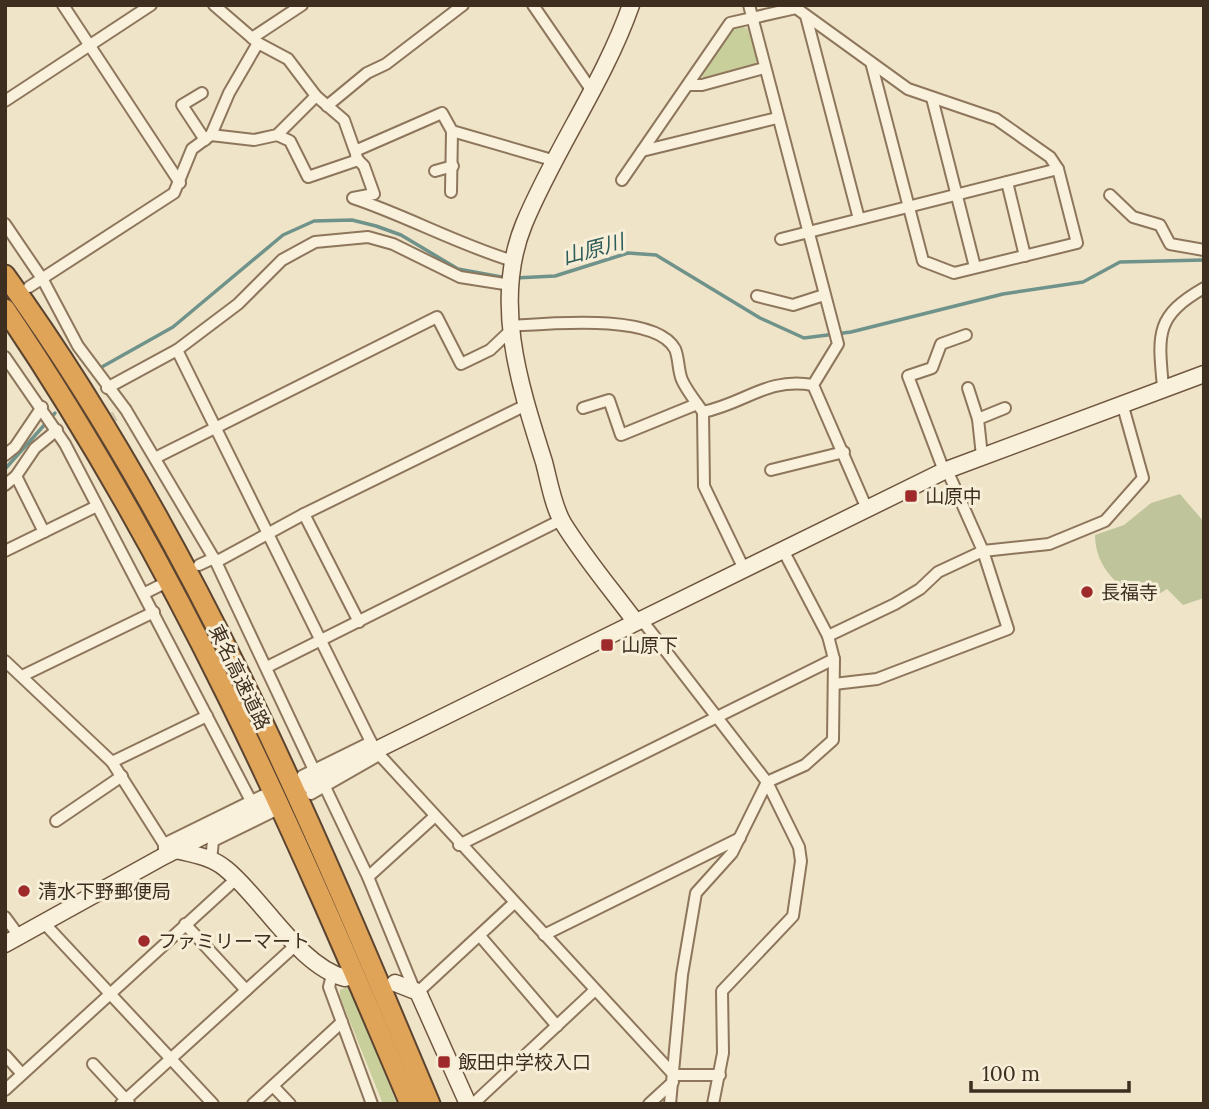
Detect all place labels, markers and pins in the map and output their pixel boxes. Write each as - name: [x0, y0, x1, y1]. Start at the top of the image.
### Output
- place label: 山原中: [925, 484, 982, 508]
- marker: 山原中: [903, 488, 919, 504]
- place label: 長福寺: [1101, 580, 1158, 604]
- marker: 長福寺: [1079, 584, 1095, 600]
- place label: 山原下: [621, 633, 678, 657]
- marker: 山原下: [599, 637, 615, 653]
- place label: 清水下野郵便局: [38, 879, 171, 903]
- marker: 清水下野郵便局: [16, 883, 32, 899]
- place label: ファミリーマート: [158, 929, 310, 953]
- marker: ファミリーマート: [136, 933, 152, 949]
- place label: 飯田中学校入口: [458, 1050, 591, 1074]
- marker: 飯田中学校入口: [436, 1054, 452, 1070]

